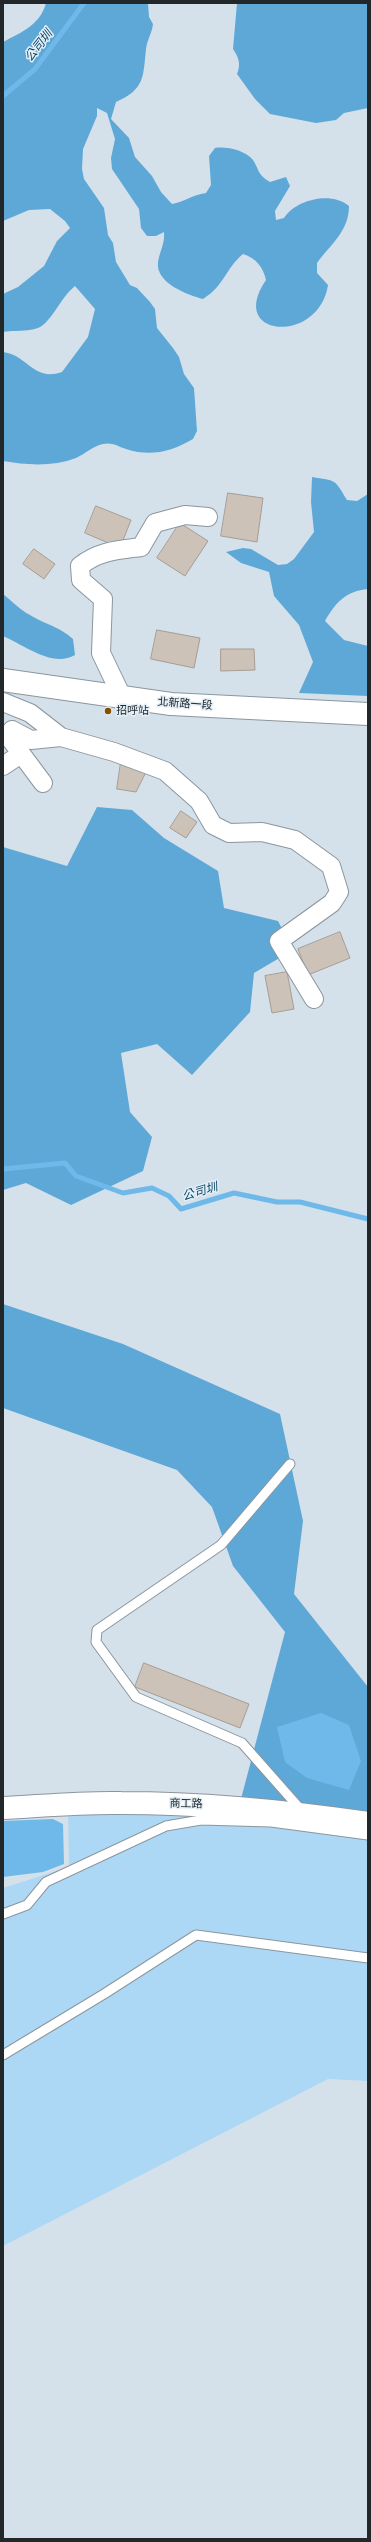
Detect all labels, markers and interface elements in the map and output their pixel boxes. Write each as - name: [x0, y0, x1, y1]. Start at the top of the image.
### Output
- water label: 公司圳: [22, 27, 56, 65]
- street label: 北新路一段: [157, 695, 213, 713]
- place label: 招呼站: [116, 704, 149, 718]
- marker: 招呼站: [103, 706, 113, 716]
- water label: 公司圳: [181, 1180, 219, 1204]
- street label: 商工路: [169, 1797, 203, 1811]

